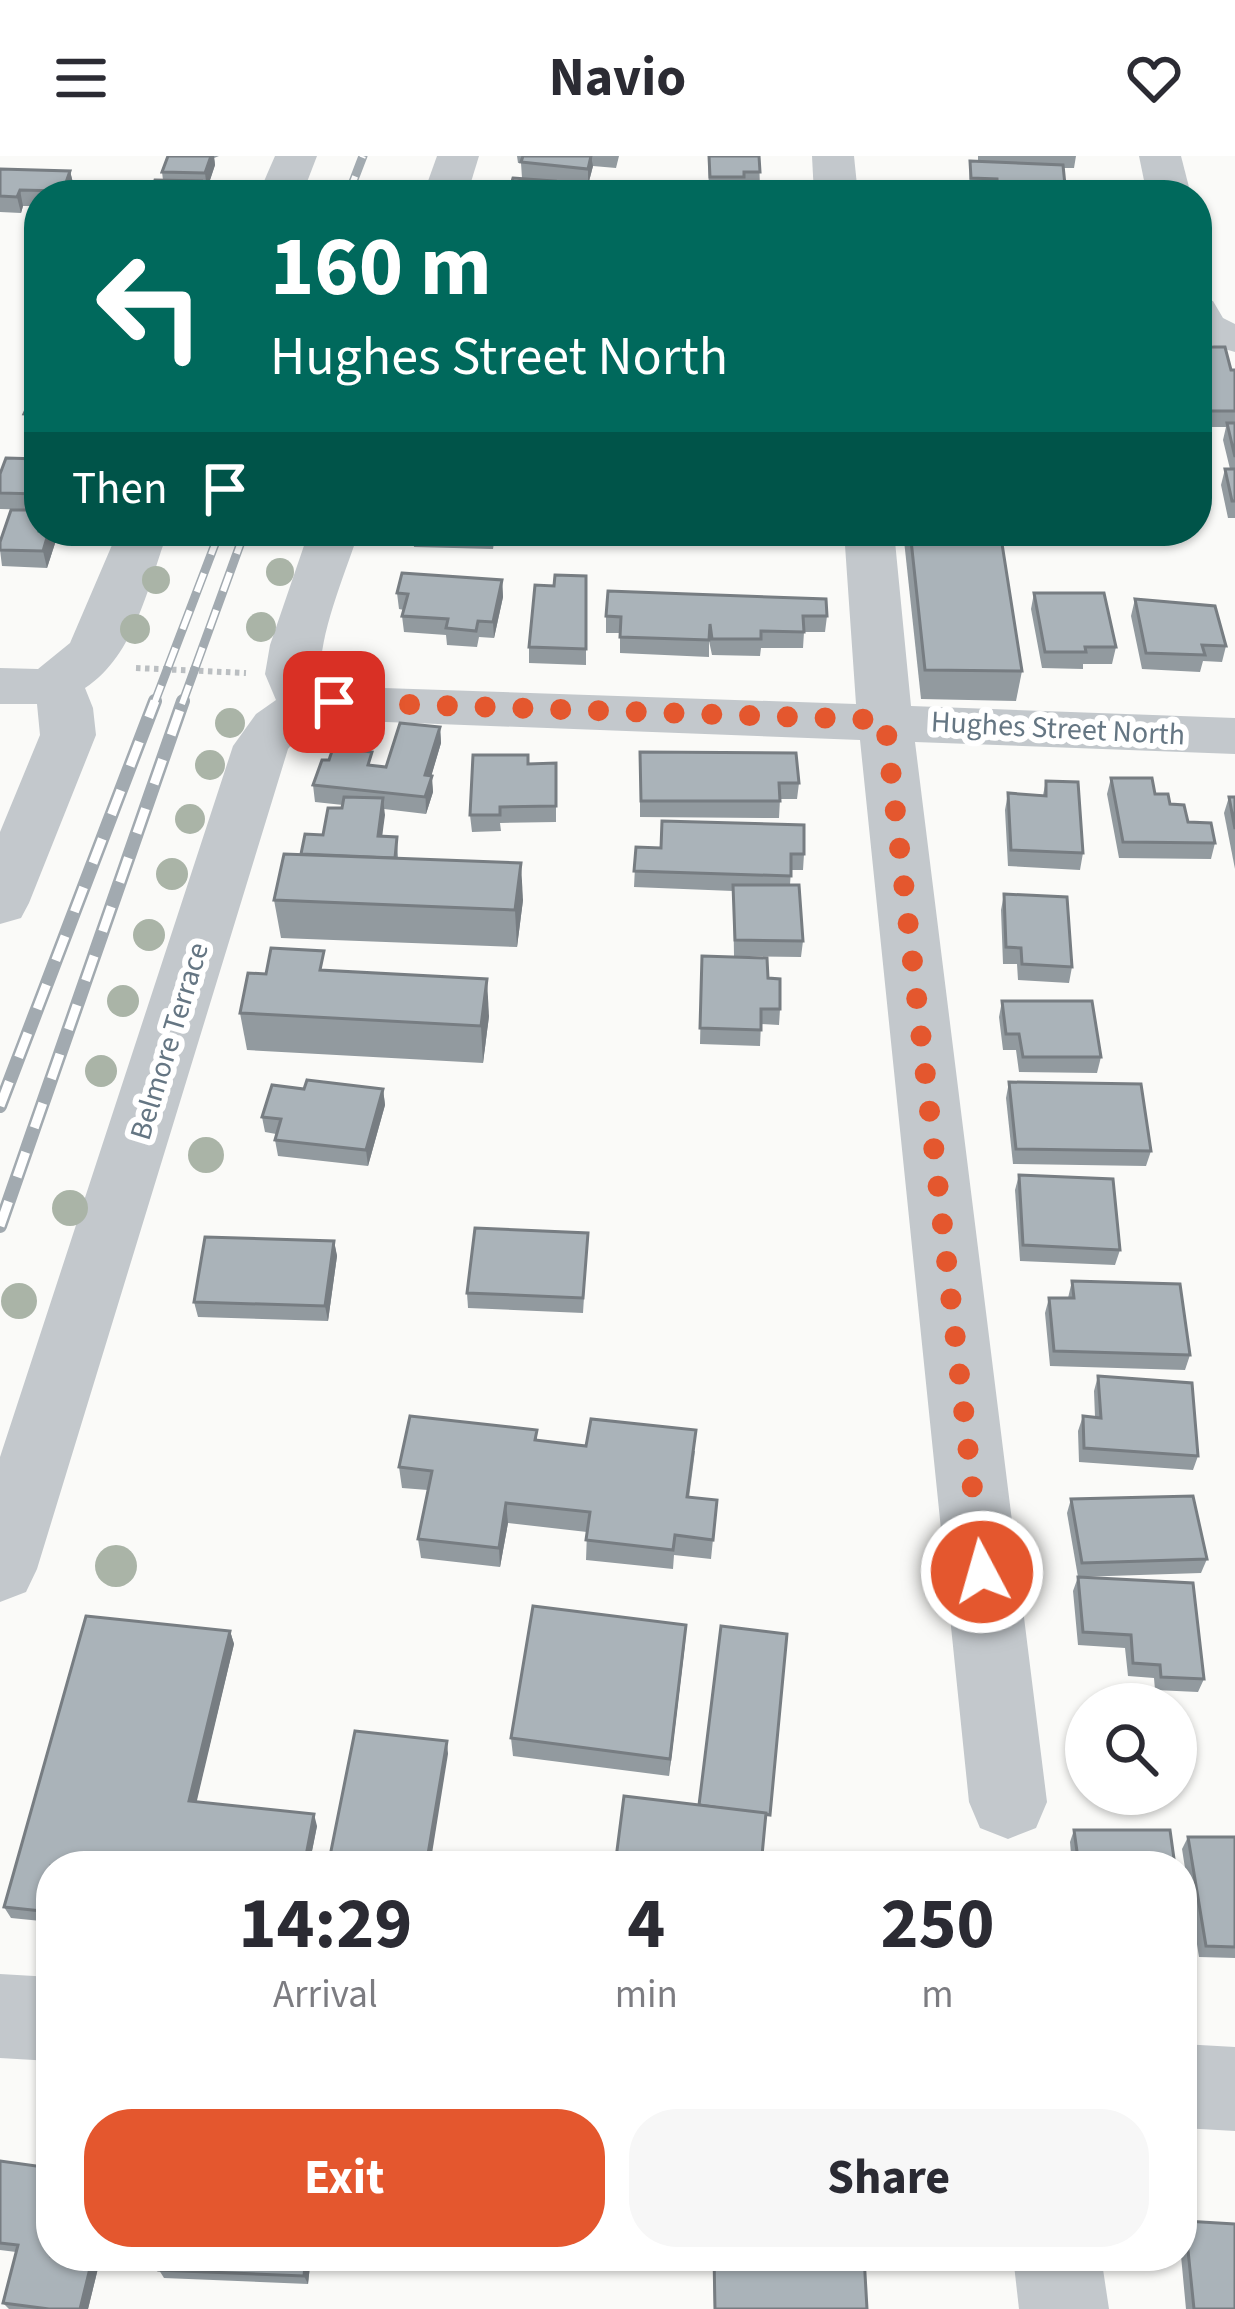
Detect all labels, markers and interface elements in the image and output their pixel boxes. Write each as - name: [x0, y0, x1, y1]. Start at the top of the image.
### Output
- text: Navio: [549, 40, 686, 117]
- icon: menu: [48, 45, 114, 111]
- icon: heart: [1121, 45, 1187, 111]
- text: 160 m: [270, 208, 492, 328]
- icon: left: [72, 228, 228, 384]
- text: Hughes Street North: [270, 319, 728, 396]
- icon: arrive: [192, 456, 258, 522]
- text: Then: [72, 457, 168, 521]
- pin: [283, 651, 385, 753]
- icon: arrive: [301, 669, 367, 735]
- street label: Hughes Street North: [930, 700, 1186, 757]
- street label: Belmore Terrace: [119, 937, 220, 1145]
- position arrow: [919, 1509, 1045, 1635]
- map controls: [1065, 1683, 1197, 1815]
- button: search: [1065, 1683, 1197, 1815]
- text: 14:29: [239, 1873, 412, 1976]
- text: 4: [627, 1873, 665, 1976]
- text: 250: [880, 1873, 995, 1976]
- text: Arrival: [273, 1967, 378, 2023]
- text: min: [615, 1967, 678, 2023]
- text: m: [921, 1967, 954, 2023]
- button: Exit: [84, 2109, 605, 2247]
- button: Share: [629, 2109, 1149, 2247]

